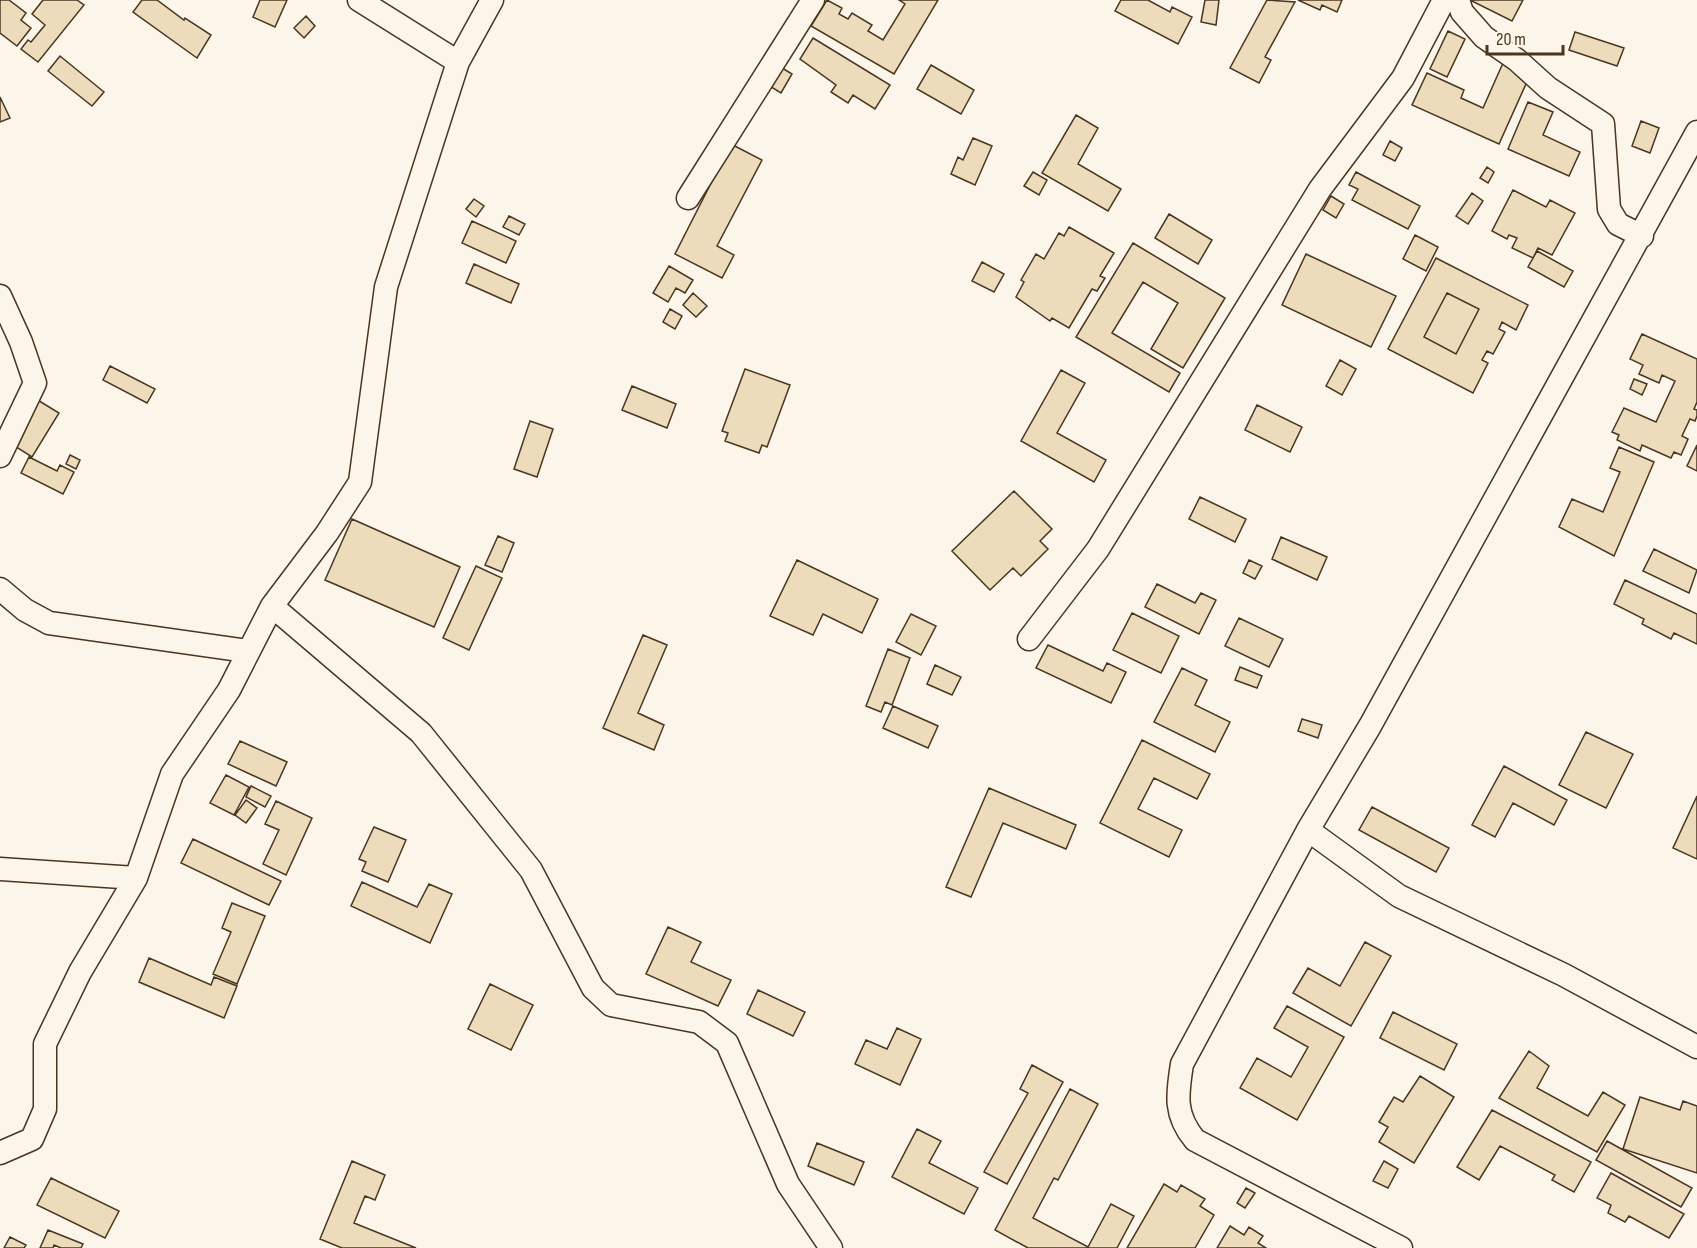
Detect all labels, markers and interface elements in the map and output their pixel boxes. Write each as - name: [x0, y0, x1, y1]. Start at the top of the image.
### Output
- scale bar: [1487, 18, 1564, 56]
- text: 20 m: [1496, 29, 1526, 50]

